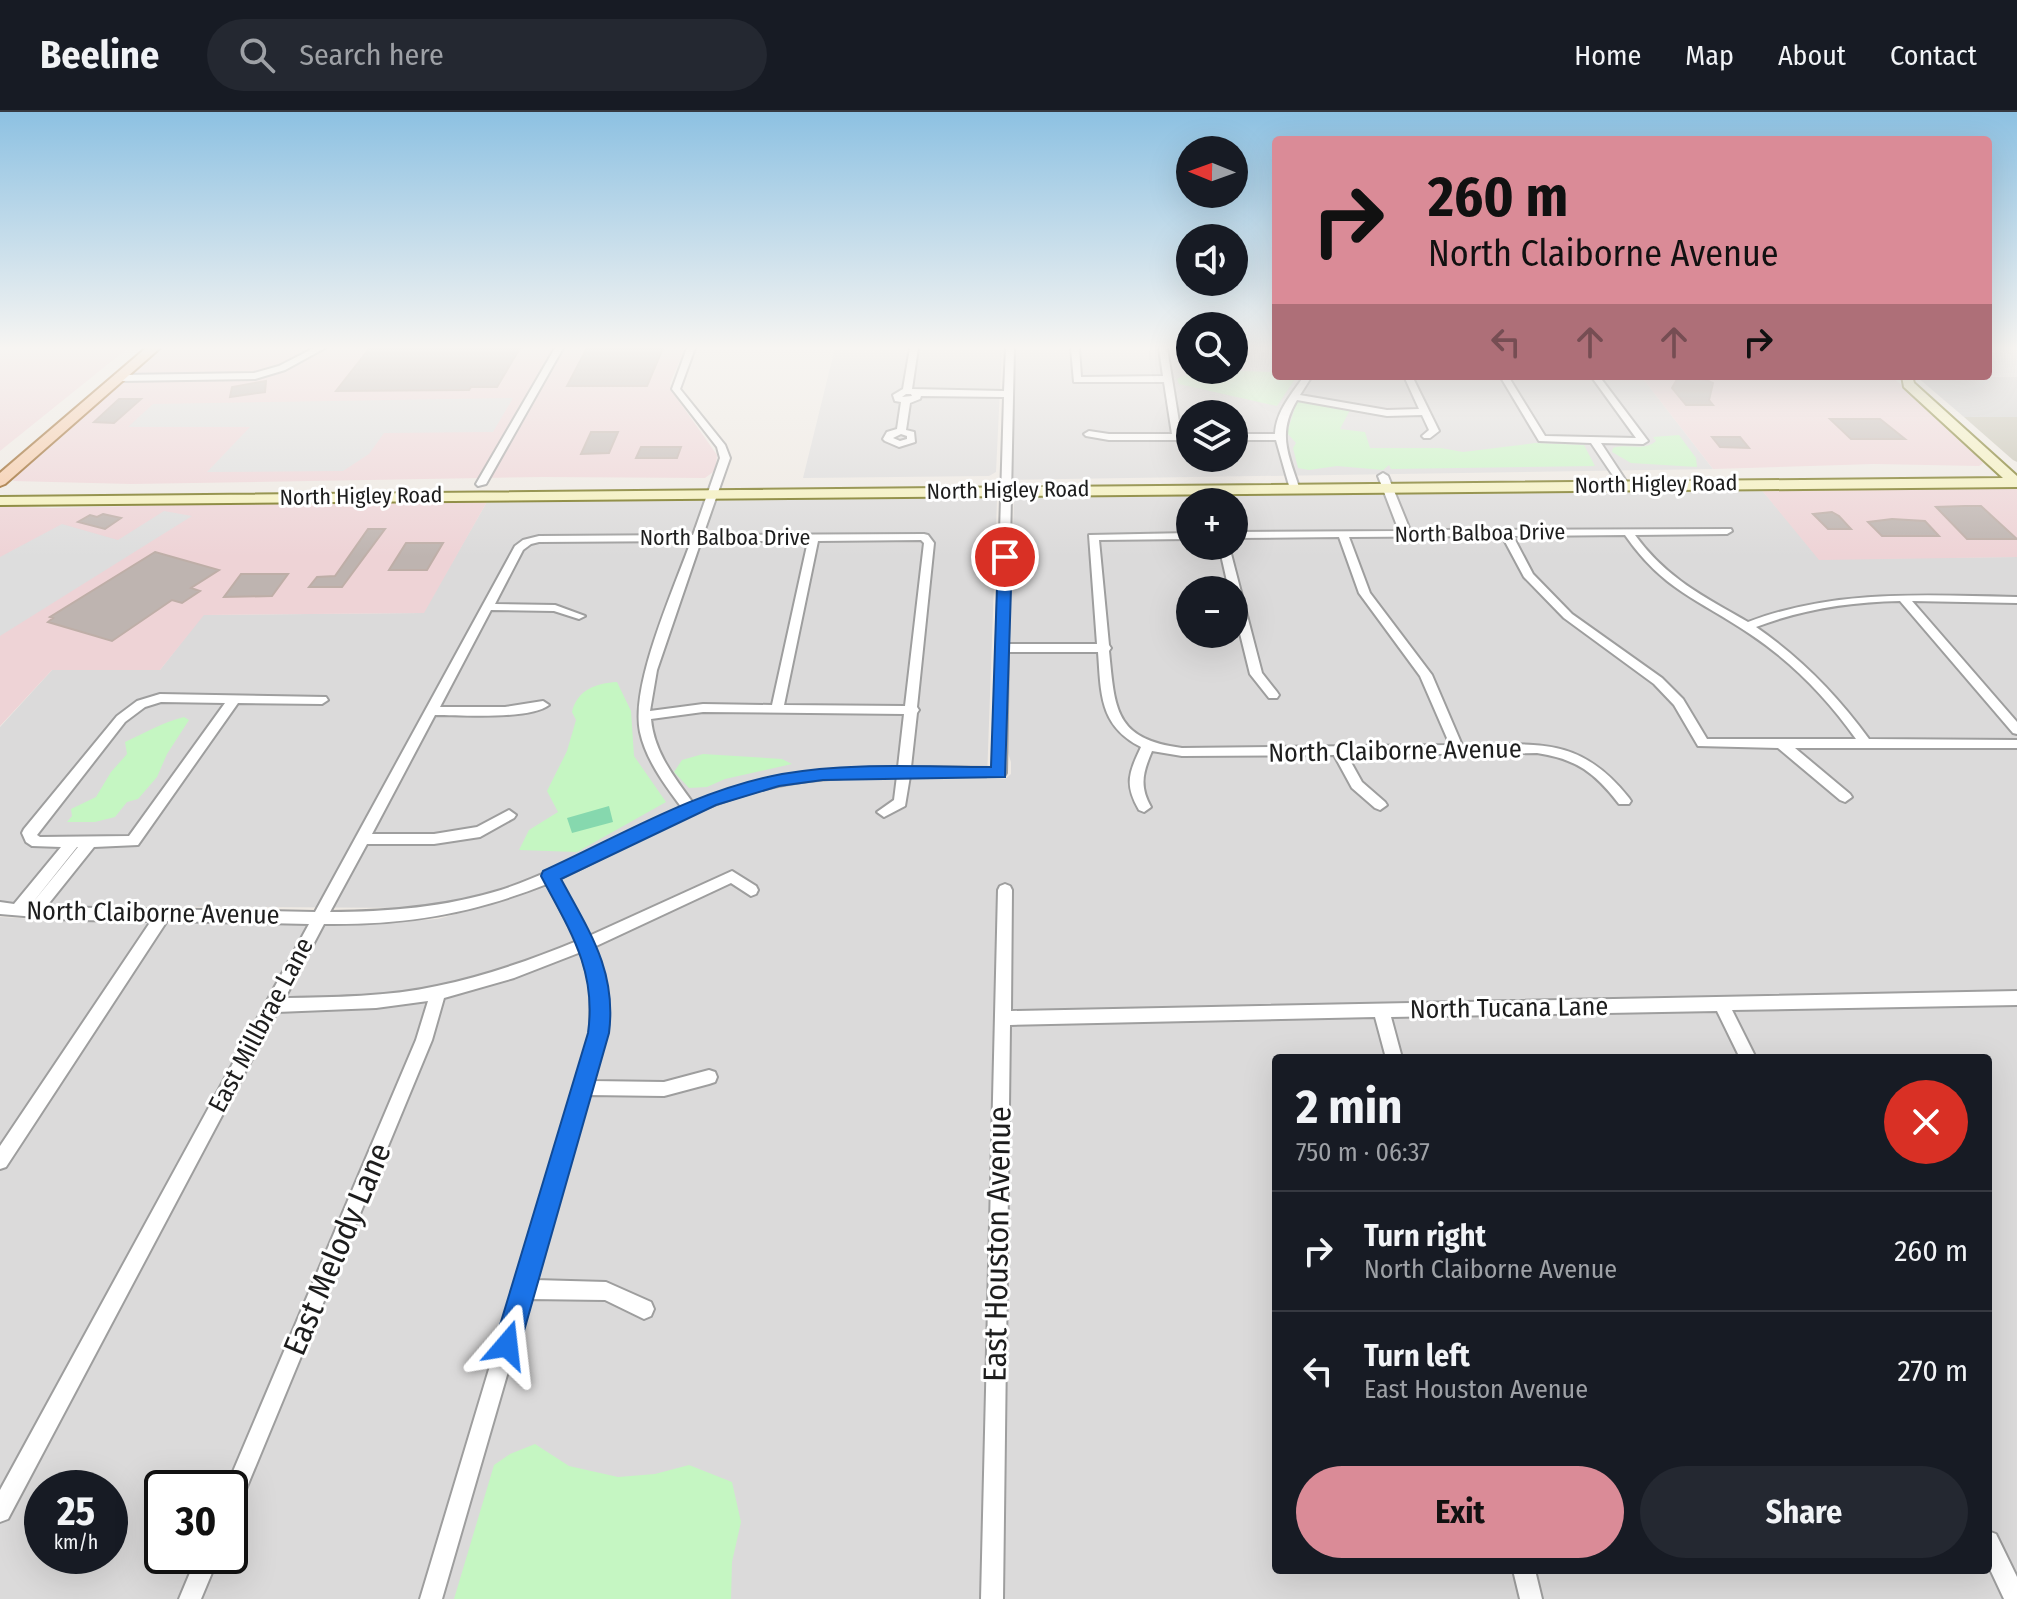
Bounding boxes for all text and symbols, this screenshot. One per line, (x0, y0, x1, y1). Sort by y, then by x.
search box (207, 19, 767, 91)
text: Beeline (40, 32, 159, 78)
icon: search (235, 33, 279, 77)
text: Search here (299, 37, 444, 73)
text: Home (1574, 39, 1641, 72)
text: Map (1685, 39, 1734, 72)
text: About (1778, 39, 1846, 72)
text: Contact (1890, 39, 1977, 72)
north arrow (1176, 136, 1248, 208)
map controls (1176, 136, 1248, 648)
text: 260 m (1428, 164, 1568, 231)
icon: right (1296, 168, 1400, 272)
button: sound (1176, 224, 1248, 296)
text: North Claiborne Avenue (1428, 232, 1779, 276)
button: search (1176, 312, 1248, 384)
icon: left (1484, 320, 1528, 364)
icon: ahead (1568, 320, 1612, 364)
icon: ahead (1652, 320, 1696, 364)
icon: right (1736, 320, 1780, 364)
button: layers (1176, 400, 1248, 472)
street label: North Higley Road (1574, 469, 1738, 499)
street label: North Higley Road (926, 475, 1090, 505)
street label: North Higley Road (279, 481, 443, 511)
button: + (1176, 488, 1248, 560)
street label: North Balboa Drive (1394, 518, 1566, 548)
pin (971, 523, 1039, 591)
street label: North Balboa Drive (640, 524, 810, 551)
icon: arrive (983, 535, 1027, 579)
button: − (1176, 576, 1248, 648)
street label: North Claiborne Avenue (1268, 733, 1522, 769)
street label: North Claiborne Avenue (26, 895, 280, 931)
street label: East Millbrae Lane (202, 932, 320, 1118)
street label: North Tucana Lane (1410, 991, 1608, 1025)
text: 2 min (1296, 1078, 1402, 1136)
button: close (1884, 1080, 1968, 1164)
street label: East Houston Avenue (976, 1106, 1018, 1382)
street label: East Melody Lane (275, 1137, 399, 1361)
text: 750 m · 06:37 (1296, 1137, 1430, 1168)
text: Turn right (1364, 1218, 1486, 1254)
icon: right (1296, 1229, 1340, 1273)
text: 260 m (1894, 1233, 1968, 1269)
text: North Claiborne Avenue (1364, 1254, 1617, 1285)
position arrow (465, 1303, 549, 1387)
text: Turn left (1364, 1338, 1470, 1374)
icon: left (1296, 1349, 1340, 1393)
text: 270 m (1897, 1353, 1968, 1389)
text: East Houston Avenue (1364, 1374, 1588, 1405)
button: Exit (1296, 1466, 1624, 1558)
button: Share (1640, 1466, 1968, 1558)
speed limit sign: 30 (144, 1470, 248, 1574)
text: 25 (57, 1488, 95, 1536)
text: km/h (54, 1530, 98, 1554)

